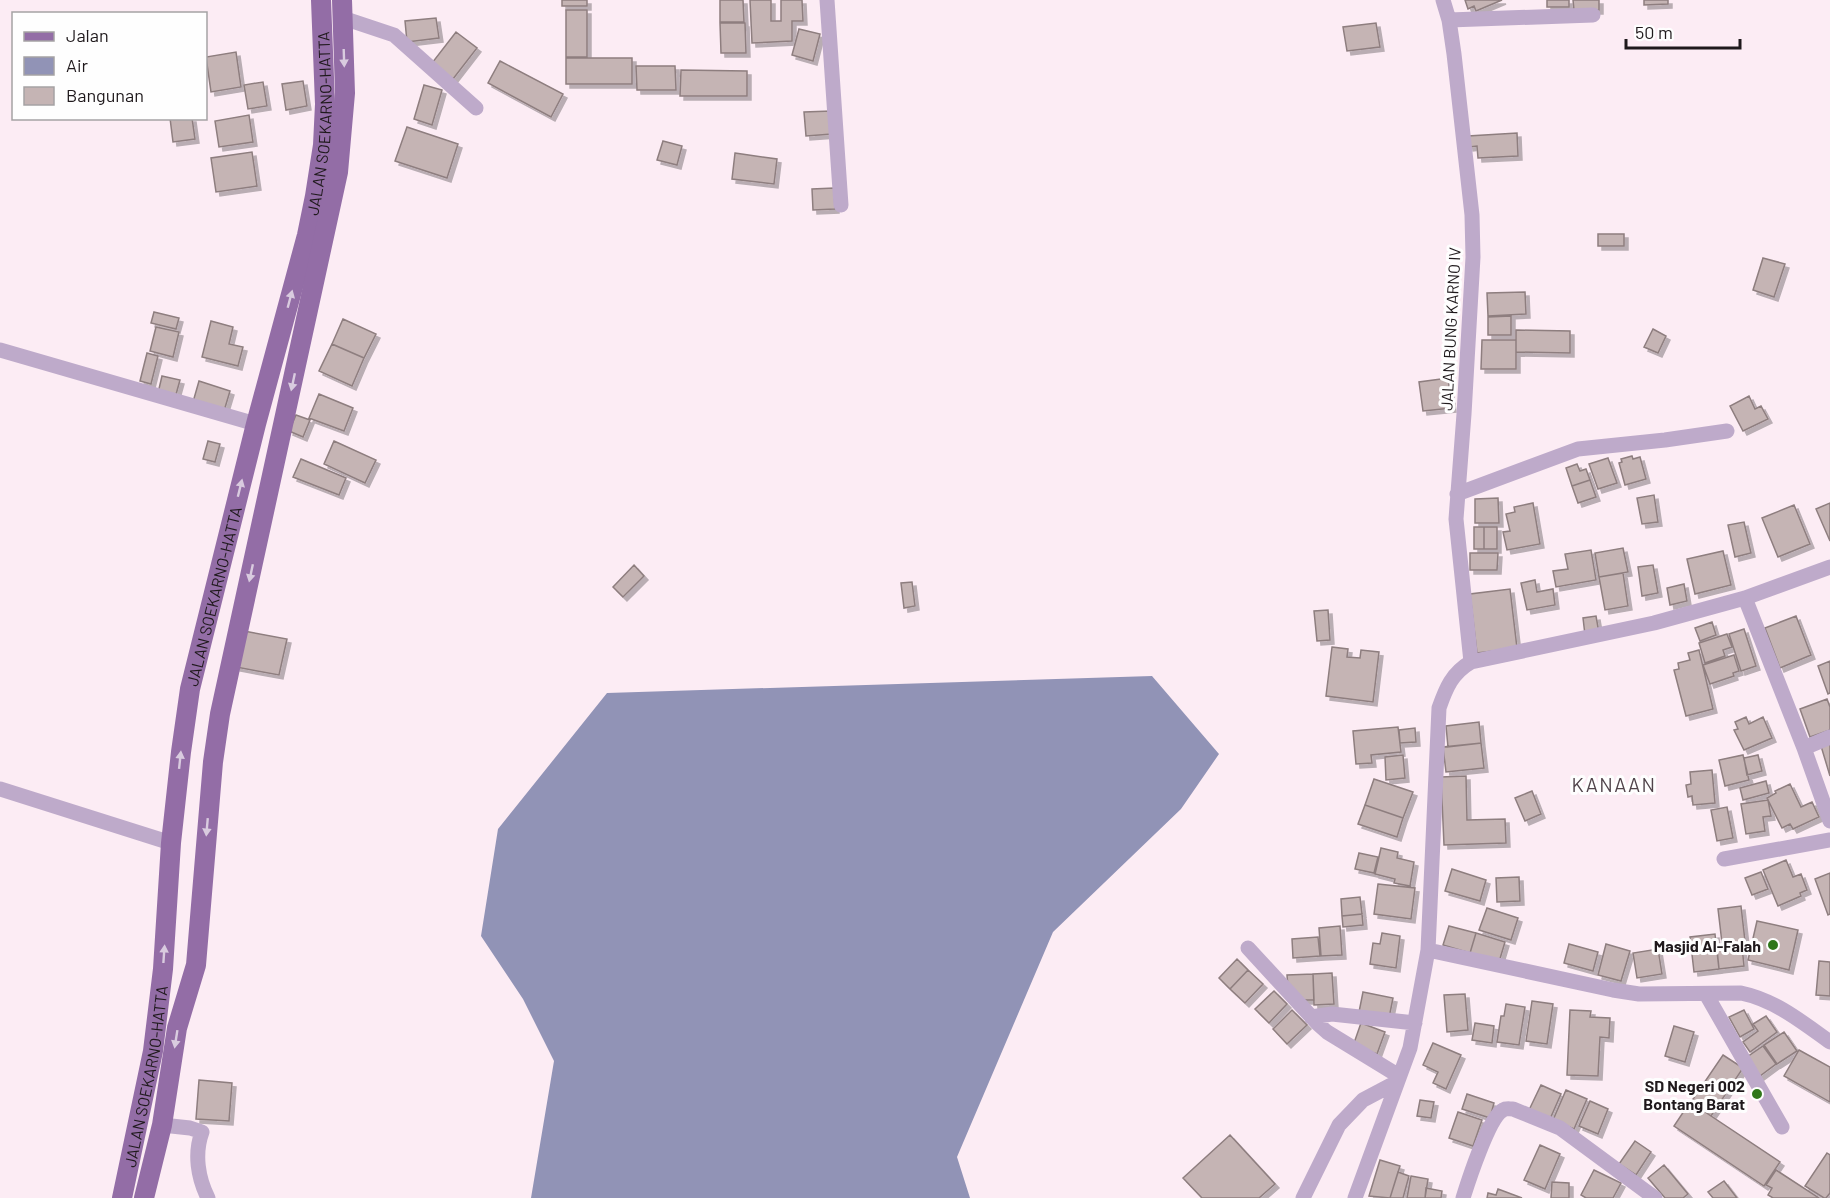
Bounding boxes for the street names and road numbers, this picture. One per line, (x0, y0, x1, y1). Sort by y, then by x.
street label: JALAN SOEKARNO-HATTA (302, 31, 335, 217)
street label: JALAN BUNG KARNO IV (1436, 247, 1464, 411)
street label: JALAN SOEKARNO-HATTA (182, 504, 245, 688)
street label: JALAN SOEKARNO-HATTA (119, 984, 170, 1169)

